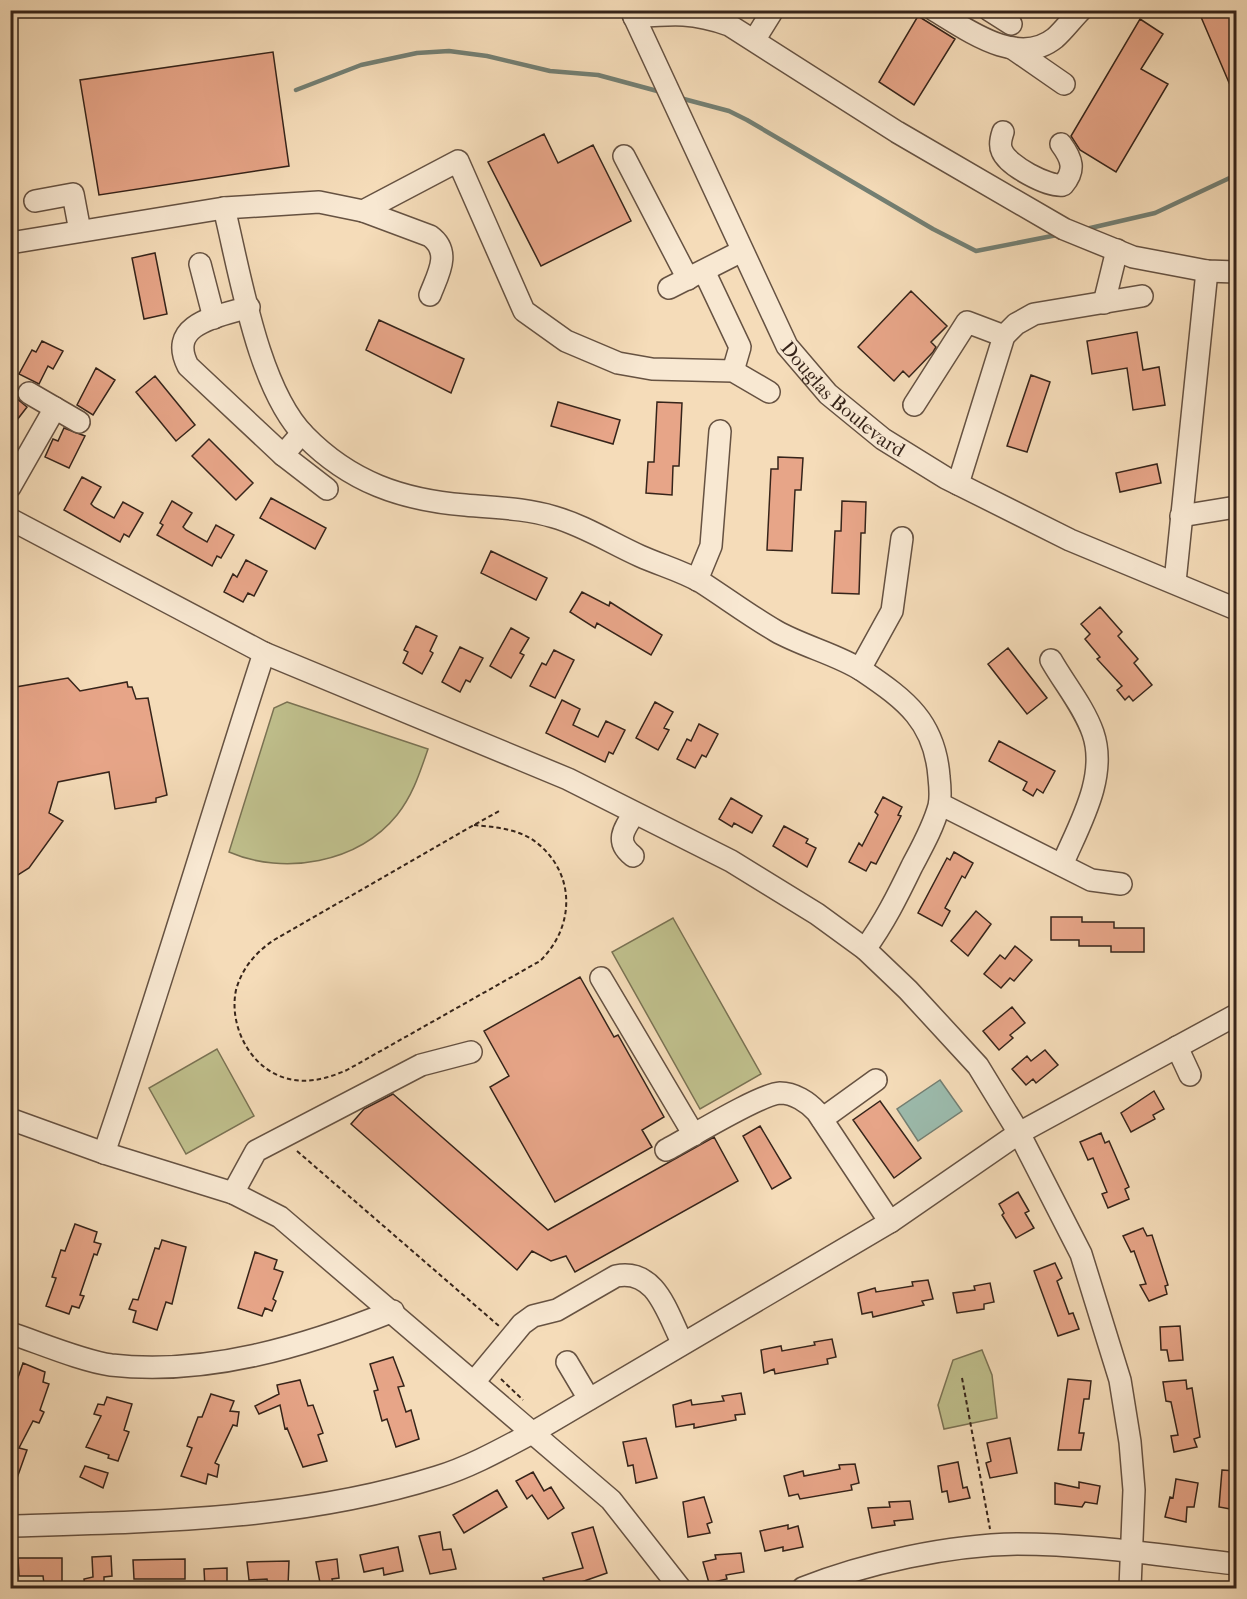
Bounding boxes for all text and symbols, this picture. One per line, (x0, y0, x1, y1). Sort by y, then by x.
street label: Douglas Boulevard (776, 336, 910, 462)

